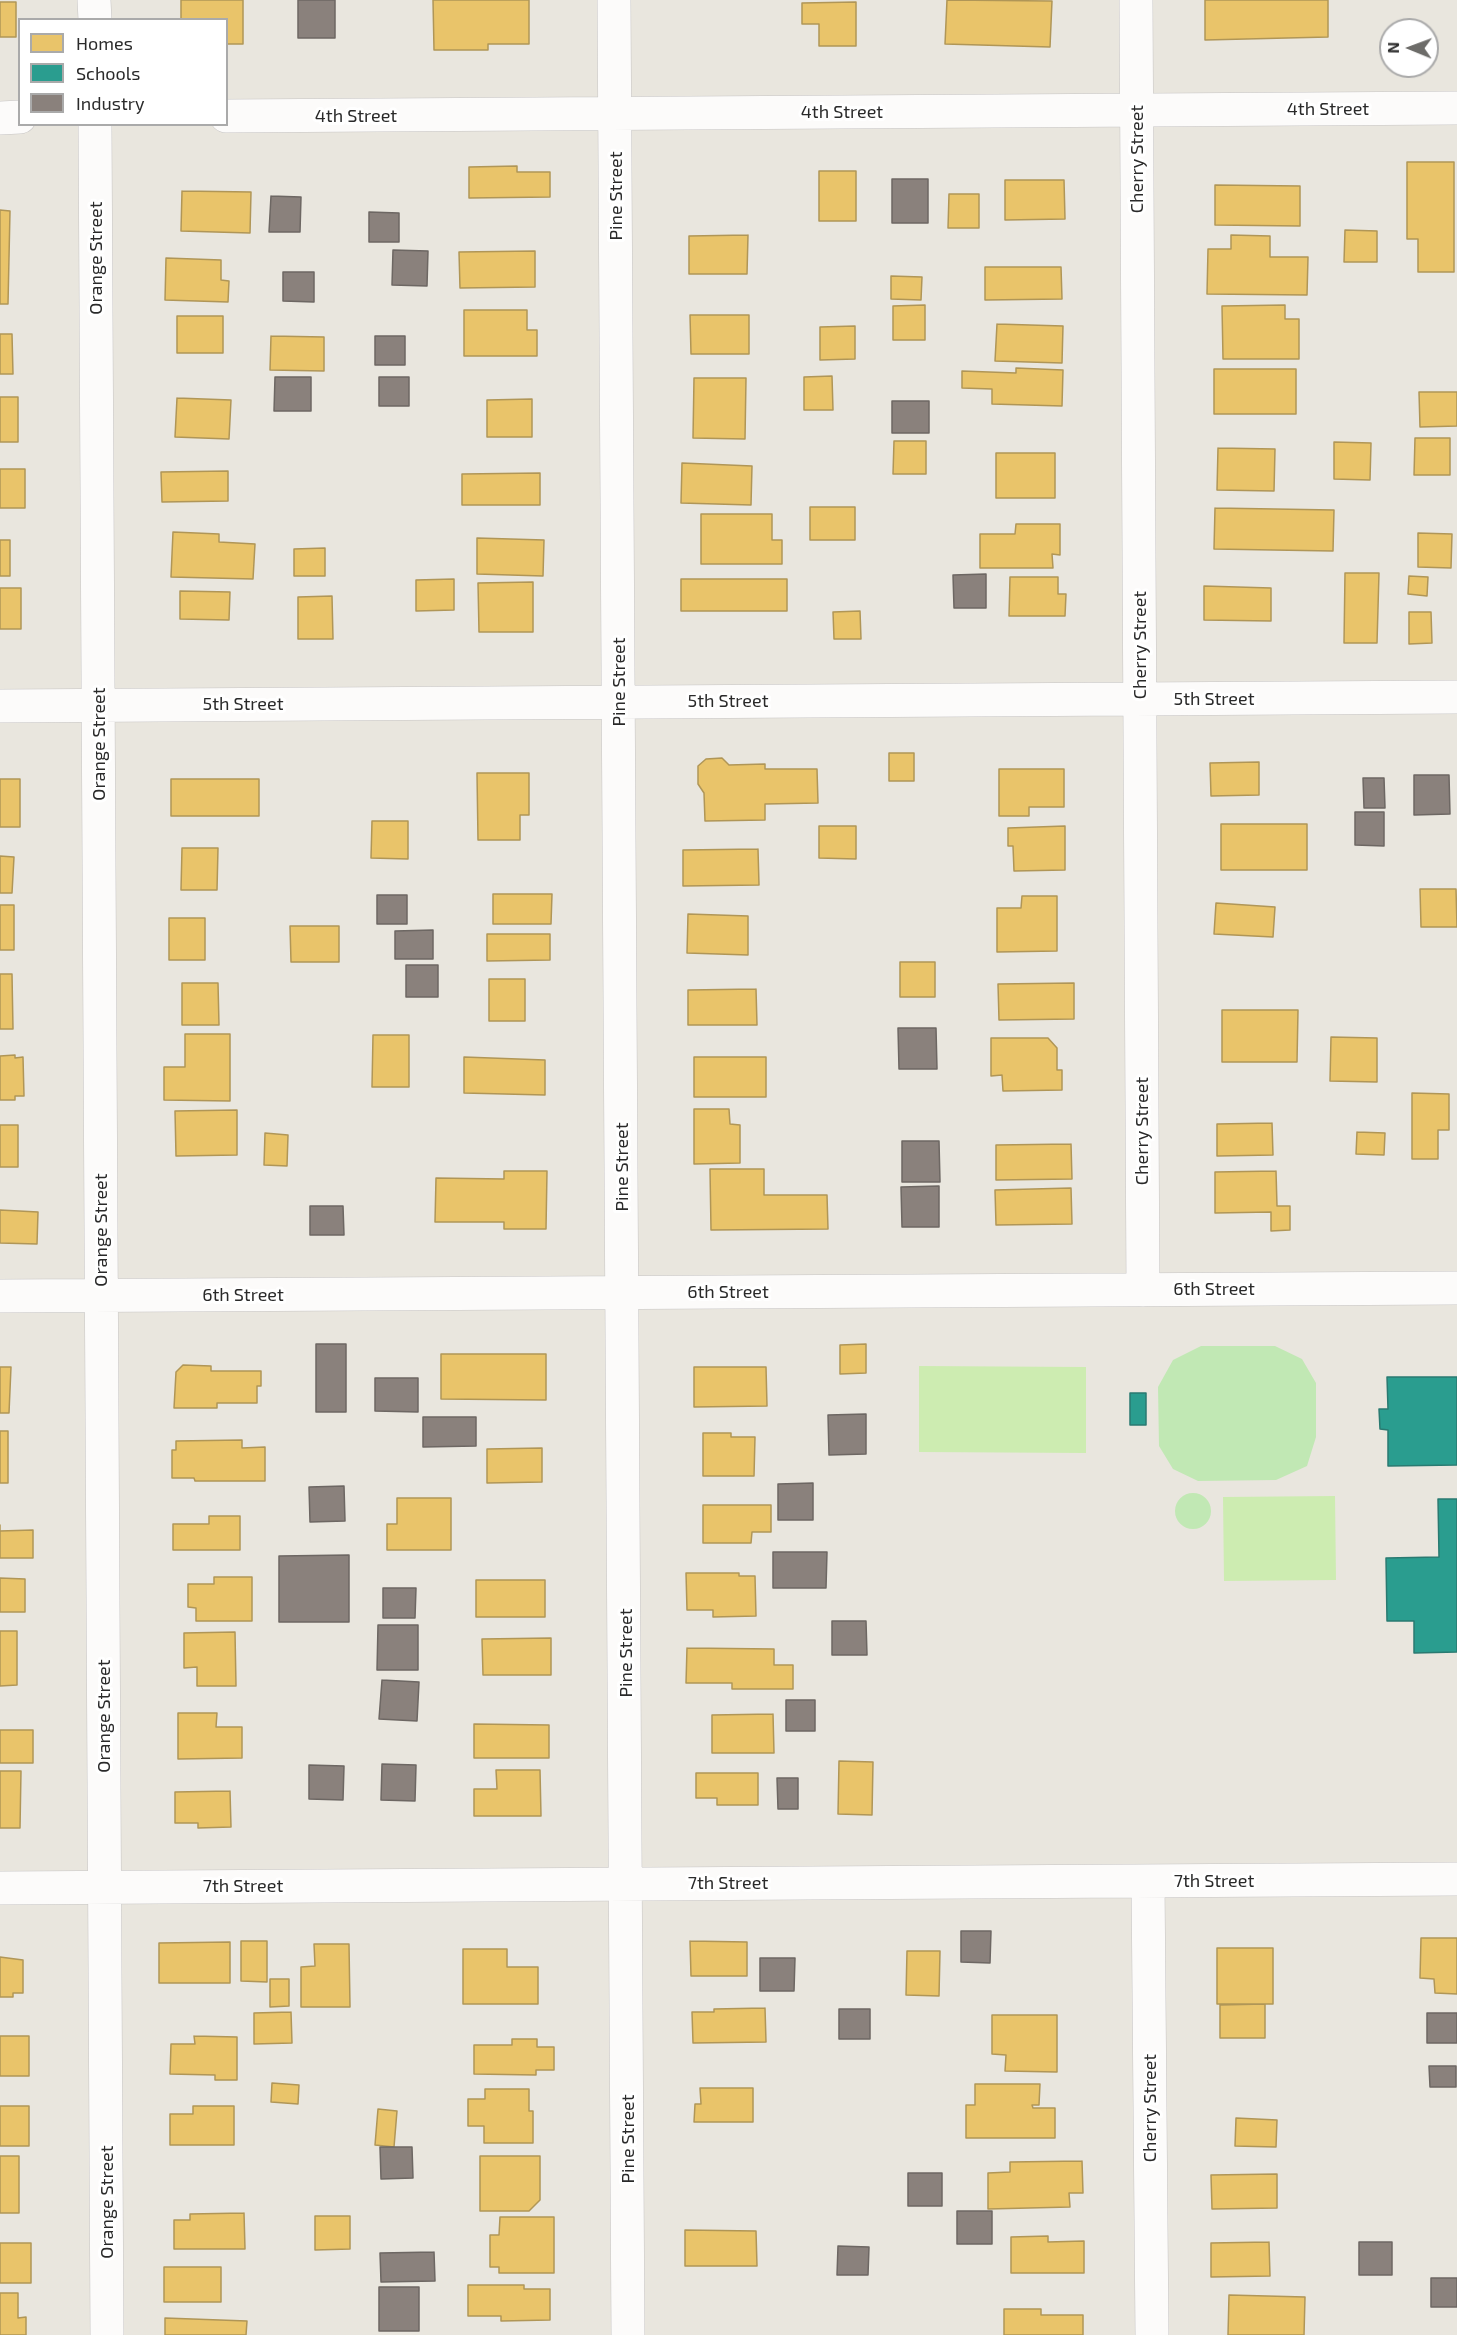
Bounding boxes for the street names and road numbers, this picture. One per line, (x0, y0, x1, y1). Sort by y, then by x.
street label: 4th Street (1287, 98, 1369, 120)
street label: 4th Street (801, 101, 883, 123)
street label: 4th Street (315, 105, 397, 127)
street label: Cherry Street (1126, 105, 1148, 213)
street label: Pine Street (605, 151, 627, 241)
street label: Orange Street (85, 201, 107, 315)
street label: Cherry Street (1129, 591, 1151, 699)
street label: Pine Street (608, 637, 630, 727)
street label: Orange Street (88, 687, 110, 801)
street label: 5th Street (1174, 688, 1254, 710)
street label: 5th Street (688, 690, 768, 712)
street label: 5th Street (203, 693, 283, 715)
street label: Cherry Street (1131, 1077, 1153, 1185)
street label: Pine Street (611, 1122, 633, 1212)
street label: Orange Street (90, 1173, 112, 1287)
street label: 6th Street (1173, 1278, 1255, 1300)
street label: 6th Street (687, 1281, 769, 1303)
street label: 6th Street (202, 1284, 284, 1306)
street label: Pine Street (615, 1608, 637, 1698)
street label: Orange Street (93, 1659, 115, 1773)
street label: 7th Street (1174, 1870, 1254, 1892)
street label: 7th Street (688, 1872, 768, 1894)
street label: 7th Street (203, 1875, 283, 1897)
street label: Cherry Street (1139, 2054, 1161, 2162)
street label: Pine Street (617, 2094, 639, 2184)
street label: Orange Street (96, 2145, 118, 2259)

